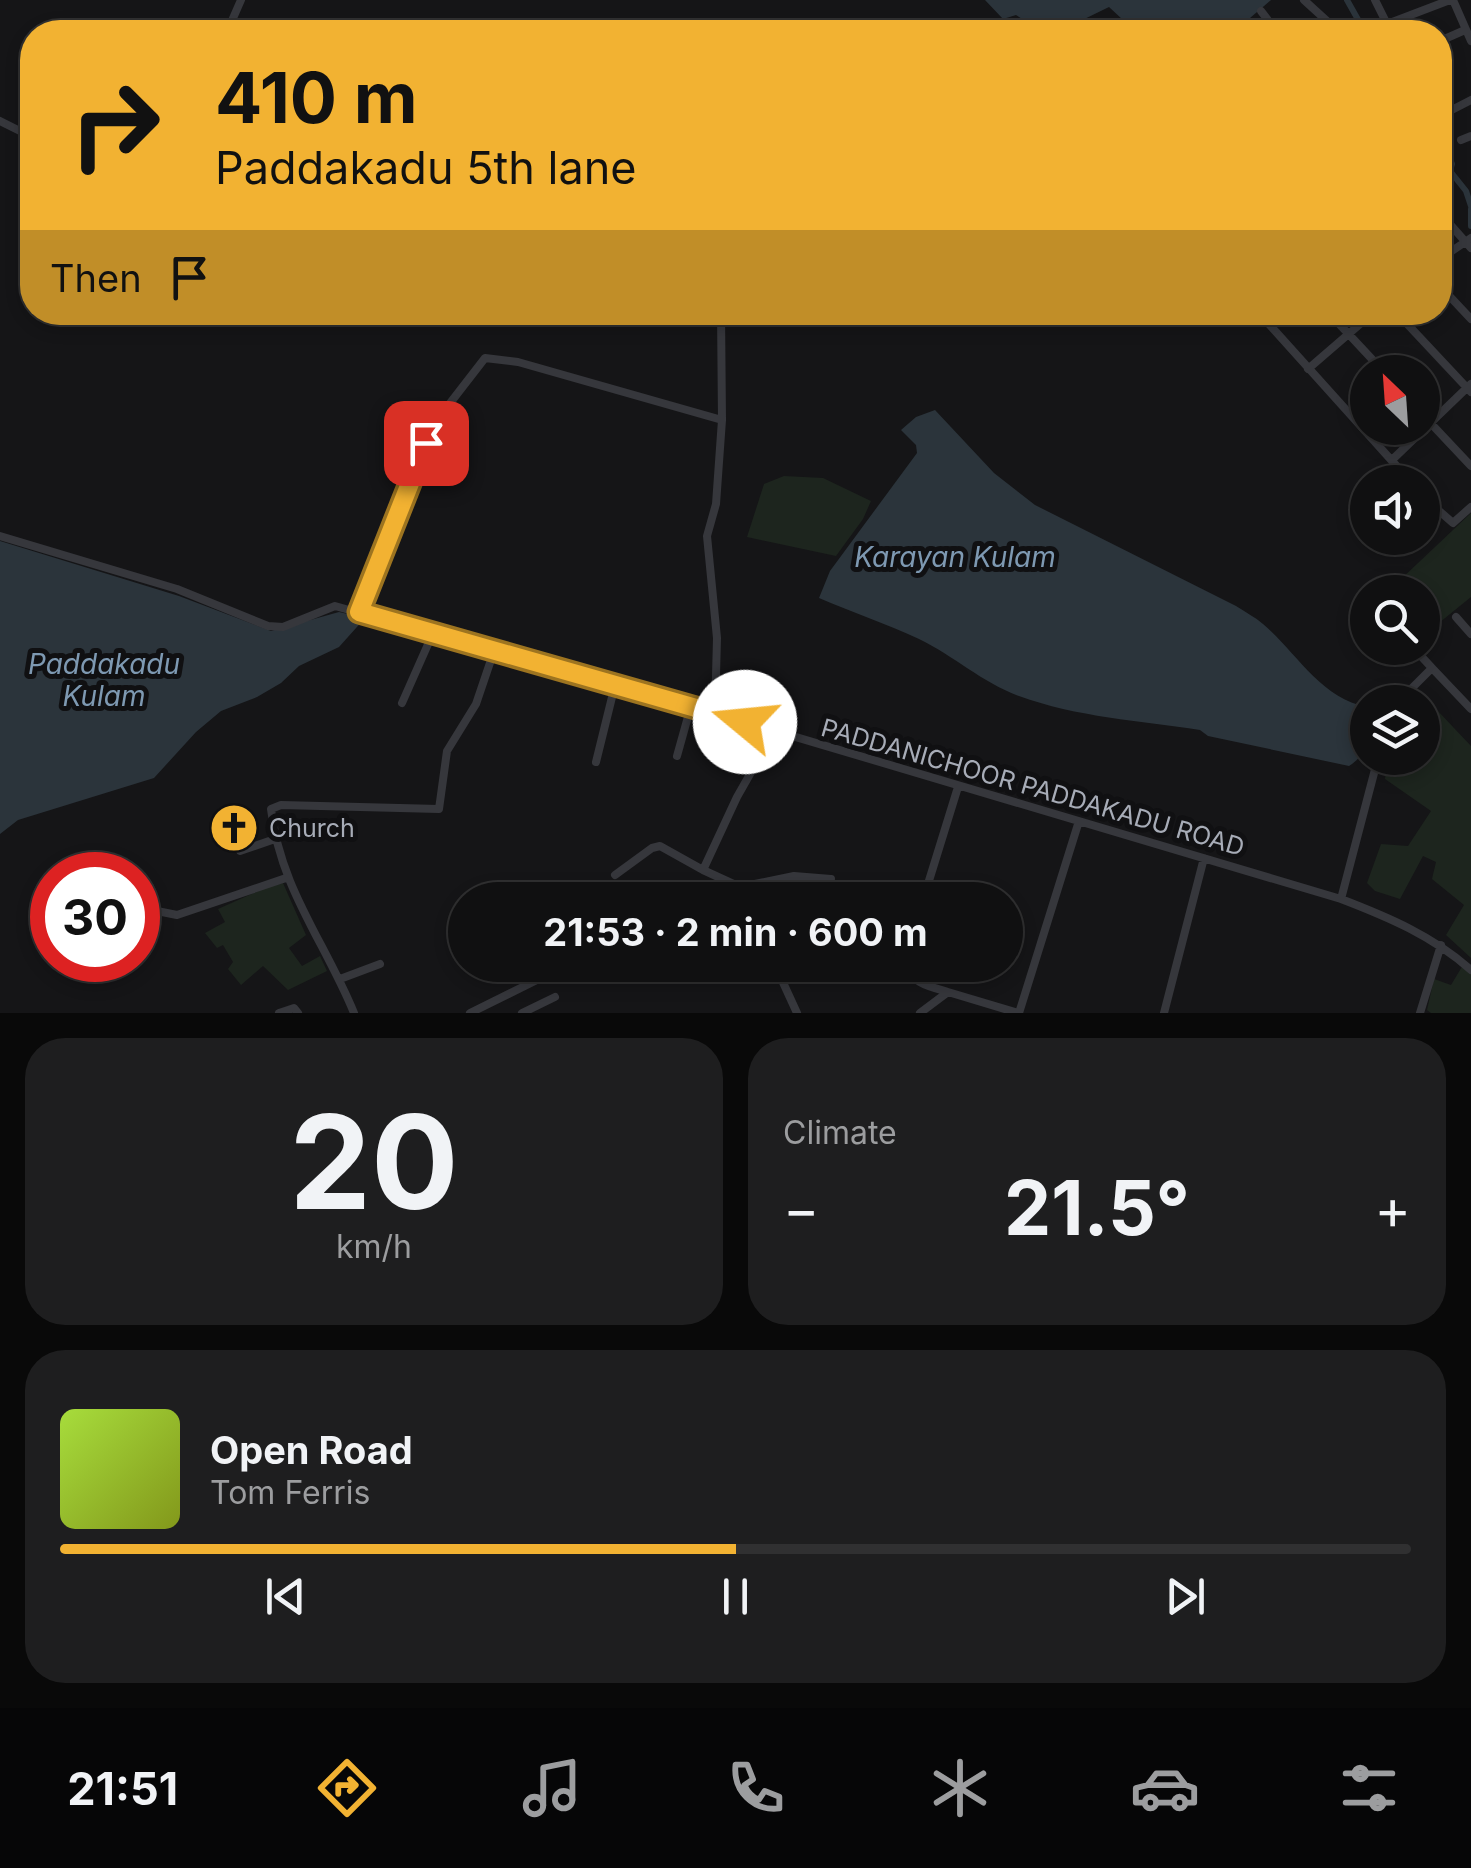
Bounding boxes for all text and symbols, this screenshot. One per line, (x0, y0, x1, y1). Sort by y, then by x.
text: 410 m (215, 55, 418, 140)
icon: right (50, 60, 180, 190)
text: Paddakadu 5th lane (215, 140, 637, 195)
icon: arrive (162, 250, 217, 305)
text: Then (50, 255, 142, 301)
north arrow (1350, 355, 1440, 445)
map controls (1350, 355, 1440, 775)
pin (384, 401, 469, 486)
icon: arrive (399, 416, 454, 471)
button: sound (1350, 465, 1440, 555)
water label: Karayan Kulam (854, 540, 1056, 574)
button: search (1350, 575, 1440, 665)
water label: Paddakadu Kulam (28, 647, 180, 713)
position arrow (693, 670, 797, 774)
button: layers (1350, 685, 1440, 775)
street label: PADDANICHOOR PADDAKADU ROAD (818, 712, 1248, 862)
church icon: Church (208, 802, 260, 854)
place label: Church (269, 813, 355, 843)
speed limit sign: 30 (30, 852, 160, 982)
text: 21:53 · 2 min · 600 m (543, 909, 928, 955)
text: 20 (289, 1083, 459, 1240)
text: Climate (783, 1113, 897, 1152)
text: 21.5° (1004, 1162, 1190, 1253)
text: − (783, 1176, 819, 1242)
text: + (1375, 1176, 1411, 1242)
text: km/h (336, 1227, 412, 1266)
text: Open Road (210, 1427, 413, 1473)
text: Tom Ferris (210, 1473, 370, 1512)
icon: previous (258, 1569, 313, 1624)
icon: pause (708, 1569, 763, 1624)
icon: next (1158, 1569, 1213, 1624)
icon: directions (312, 1753, 382, 1823)
icon: music (517, 1753, 587, 1823)
icon: phone (721, 1753, 791, 1823)
icon: climate (925, 1753, 995, 1823)
icon: car (1130, 1753, 1200, 1823)
icon: filters (1334, 1753, 1404, 1823)
text: 21:51 (67, 1761, 178, 1816)

